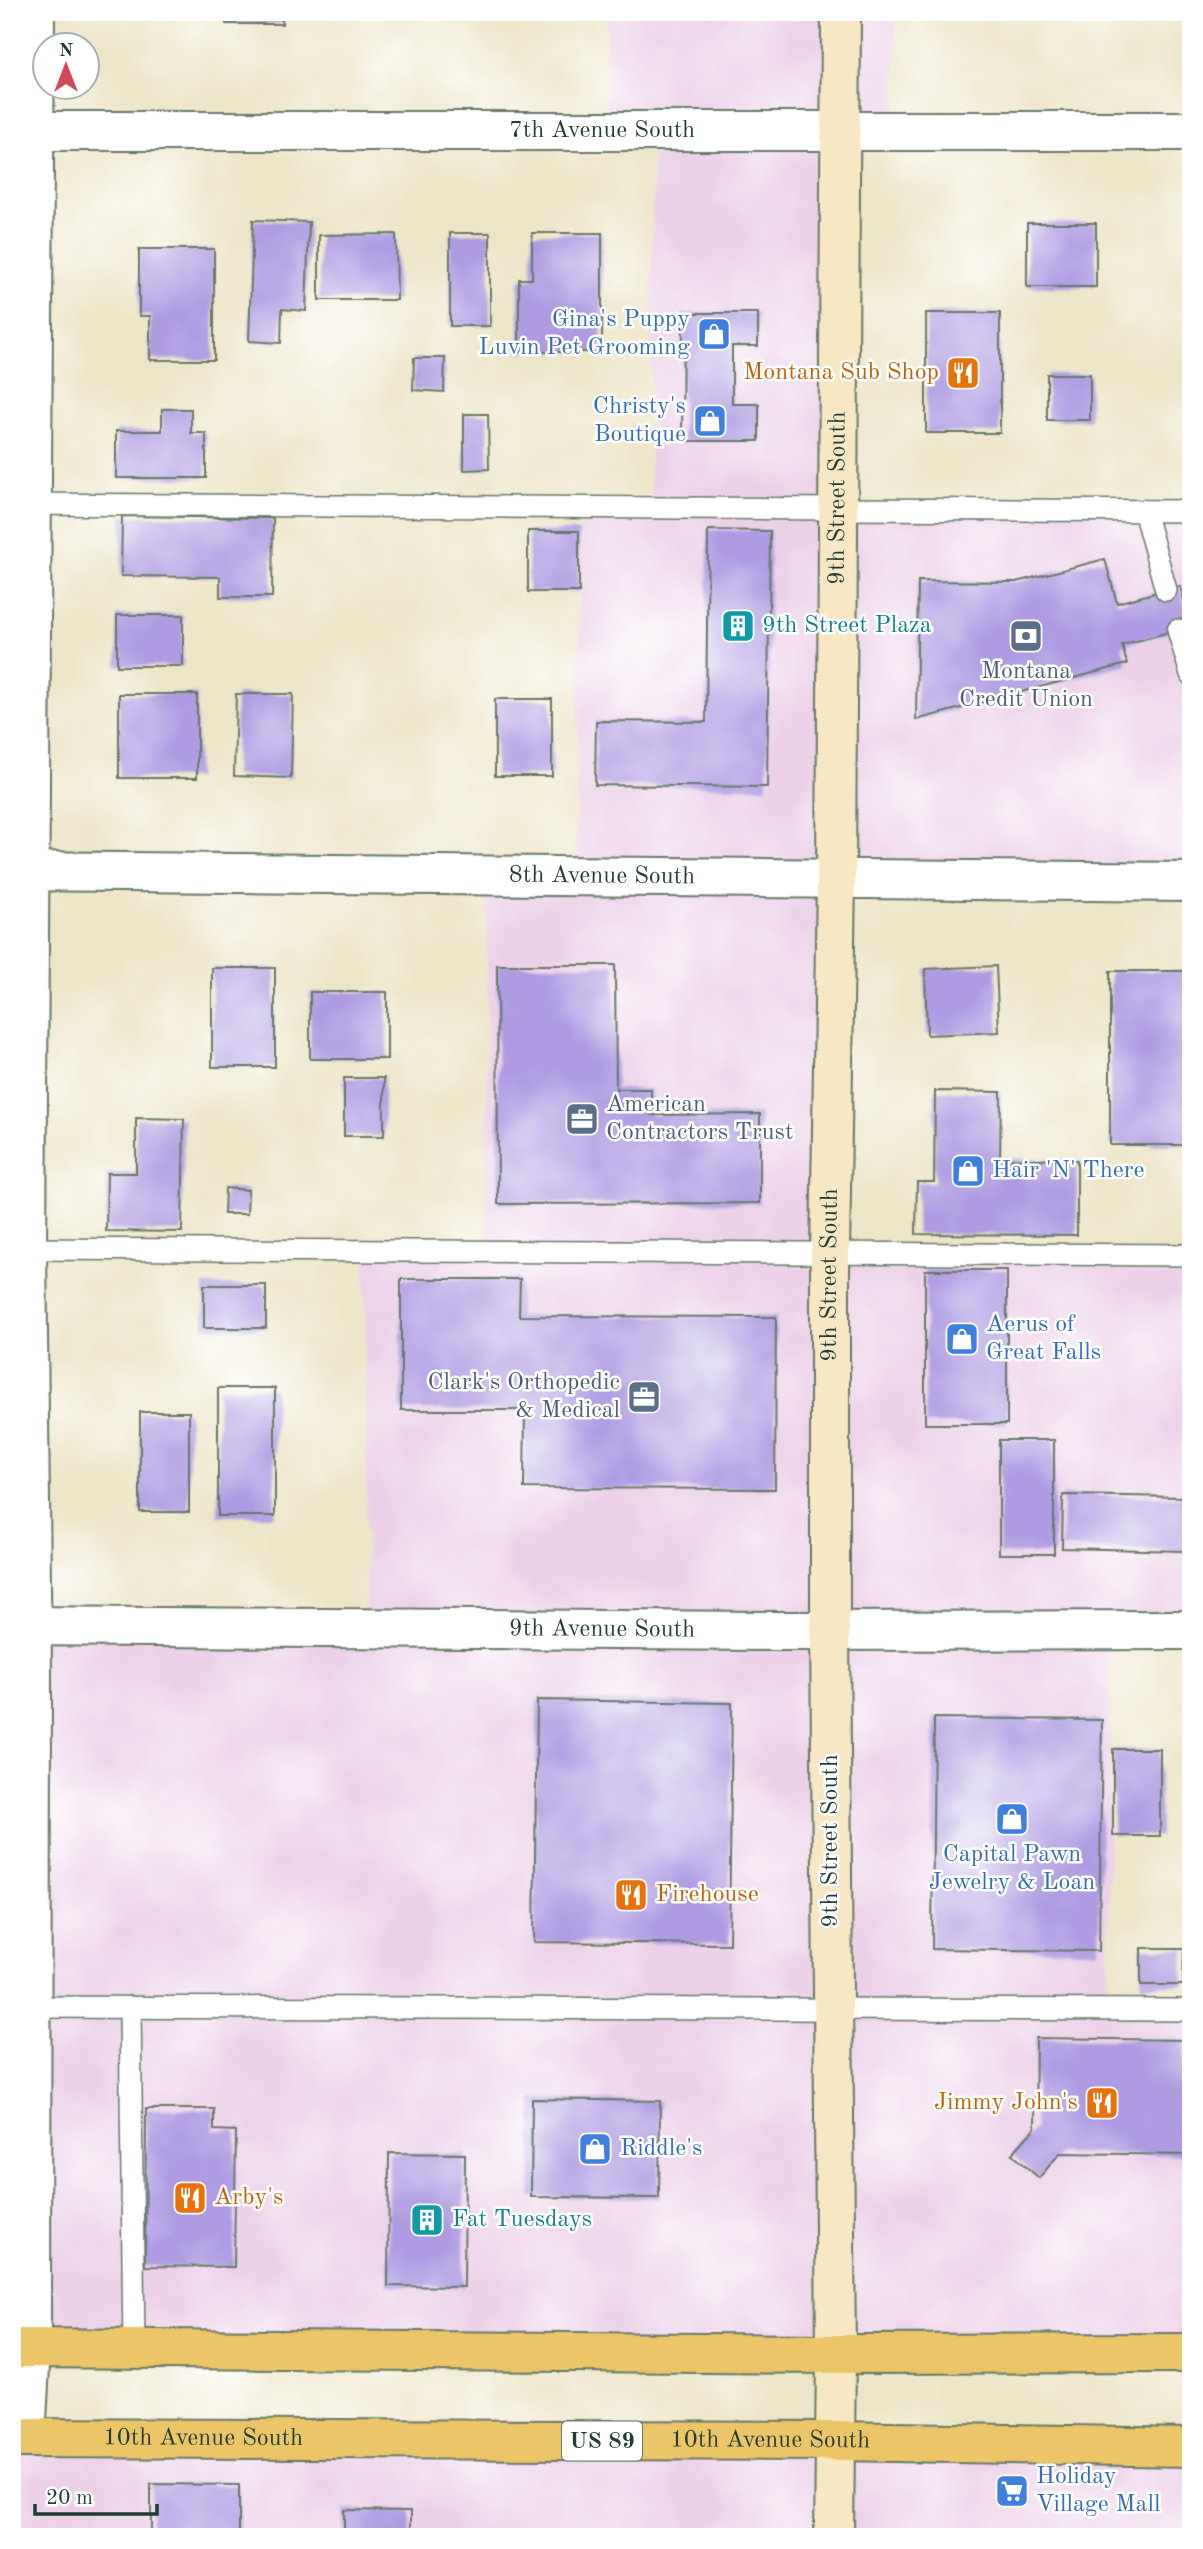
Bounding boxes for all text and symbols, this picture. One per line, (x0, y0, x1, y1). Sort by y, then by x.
north arrow (32, 32, 102, 102)
text: N (59, 42, 74, 61)
street label: 7th Avenue South (509, 119, 695, 143)
place label: Gina's Puppy Luvin Pet Grooming (479, 308, 690, 360)
shop icon: Gina's Puppy Luvin Pet Grooming (695, 315, 733, 353)
restaurant icon: Montana Sub Shop (944, 354, 982, 392)
place label: Montana Sub Shop (743, 361, 939, 385)
place label: Christy's Boutique (593, 395, 686, 447)
shop icon: Christy's Boutique (691, 402, 729, 440)
street label: 9th Street South (826, 411, 851, 585)
building icon: 9th Street Plaza (719, 607, 757, 645)
place label: 9th Street Plaza (762, 614, 932, 638)
bank icon: Montana Credit Union (1007, 617, 1045, 655)
place label: Montana Credit Union (959, 660, 1093, 712)
street label: 8th Avenue South (509, 864, 695, 889)
place label: American Contractors Trust (606, 1093, 793, 1145)
office icon: American Contractors Trust (563, 1100, 601, 1138)
shop icon: Hair 'N' There (949, 1152, 987, 1190)
place label: Hair 'N' There (992, 1159, 1145, 1183)
street label: 9th Street South (818, 1188, 843, 1362)
place label: Aerus of Great Falls (986, 1313, 1101, 1365)
shop icon: Aerus of Great Falls (943, 1320, 981, 1358)
place label: Clark's Orthopedic & Medical (427, 1371, 620, 1423)
office icon: Clark's Orthopedic & Medical (625, 1378, 663, 1416)
street label: 9th Avenue South (509, 1617, 695, 1642)
street label: 9th Street South (819, 1754, 843, 1928)
shop icon: Capital Pawn Jewelry & Loan (993, 1800, 1031, 1838)
place label: Capital Pawn Jewelry & Loan (929, 1843, 1095, 1895)
restaurant icon: Firehouse (612, 1876, 650, 1914)
place label: Firehouse (656, 1883, 759, 1907)
restaurant icon: Jimmy John's (1083, 2084, 1121, 2122)
place label: Jimmy John's (934, 2091, 1078, 2115)
shop icon: Riddle's (576, 2130, 614, 2168)
place label: Riddle's (620, 2137, 702, 2161)
restaurant icon: Arby's (171, 2179, 209, 2217)
place label: Arby's (214, 2186, 283, 2210)
building icon: Fat Tuesdays (408, 2201, 446, 2239)
place label: Fat Tuesdays (452, 2208, 592, 2232)
road number: US 89 (562, 2422, 642, 2460)
street label: 10th Avenue South (103, 2426, 303, 2451)
street label: 10th Avenue South (670, 2428, 870, 2454)
place label: Holiday Village Mall (1036, 2465, 1160, 2517)
scale bar (35, 2472, 158, 2516)
supermarket icon: Holiday Village Mall (993, 2472, 1031, 2510)
text: 20 m (46, 2488, 93, 2509)

